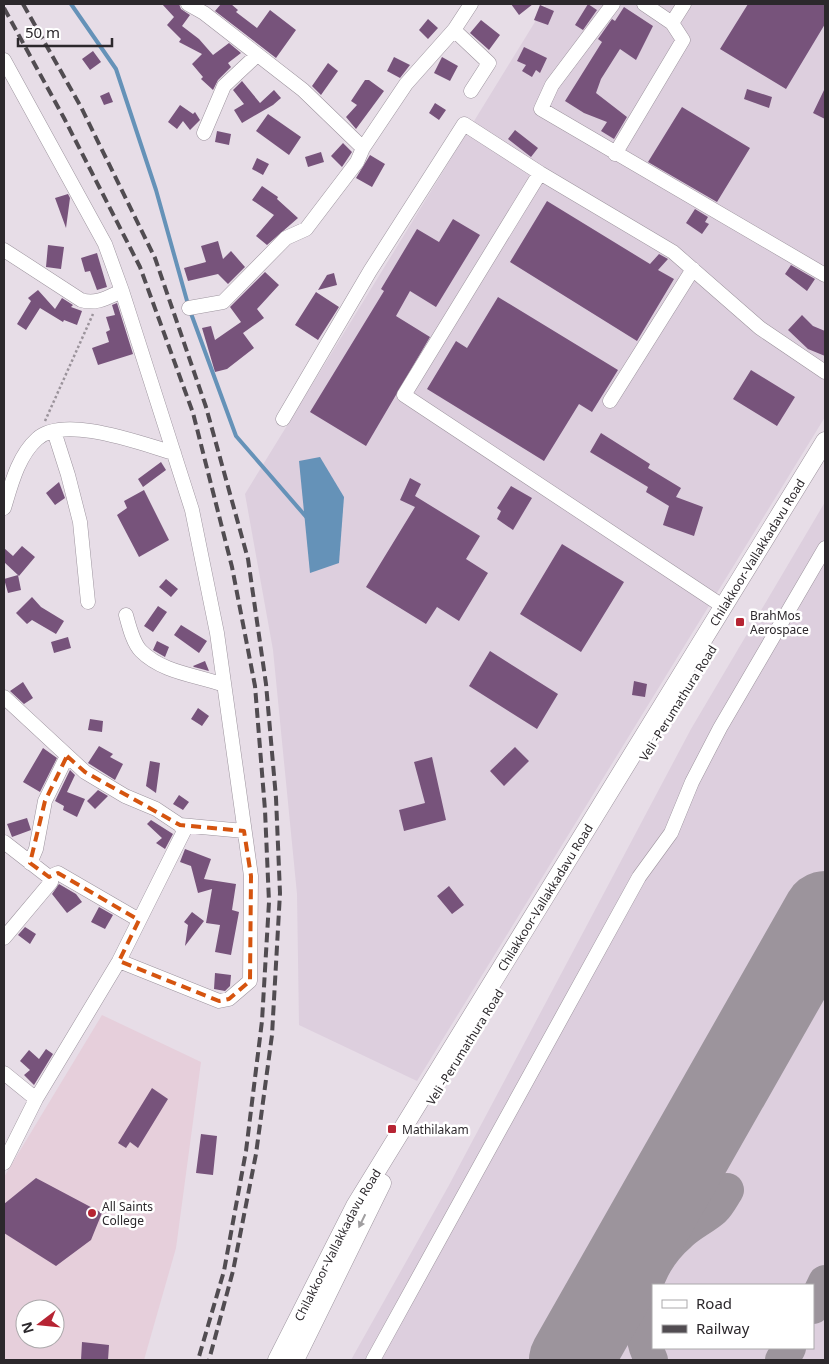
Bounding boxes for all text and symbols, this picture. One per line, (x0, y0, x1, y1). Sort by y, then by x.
scale bar (18, 15, 111, 47)
text: 50 m (25, 22, 60, 42)
street label: Chilakkoor-Vallakkadavu Road (705, 475, 808, 629)
place label: BrahMos Aerospace (750, 607, 809, 638)
marker: BrahMos Aerospace (734, 616, 746, 628)
street label: Veli -Perumathura Road (635, 642, 721, 764)
street label: Chilakkoor-Vallakkadavu Road (493, 820, 596, 974)
street label: Veli -Perumathura Road (422, 986, 508, 1108)
place label: Mathilakam (402, 1121, 469, 1138)
marker: Mathilakam (386, 1123, 398, 1135)
street label: Chilakkoor-Vallakkadavu Road (290, 1165, 384, 1324)
place label: All Saints College (102, 1198, 153, 1229)
marker: All Saints College (86, 1207, 98, 1219)
one-way arrow (358, 1214, 366, 1228)
legend (652, 1284, 814, 1349)
text: Road (696, 1293, 732, 1313)
north arrow (15, 1299, 65, 1349)
text: Railway (696, 1318, 750, 1338)
text: N (16, 1320, 38, 1336)

